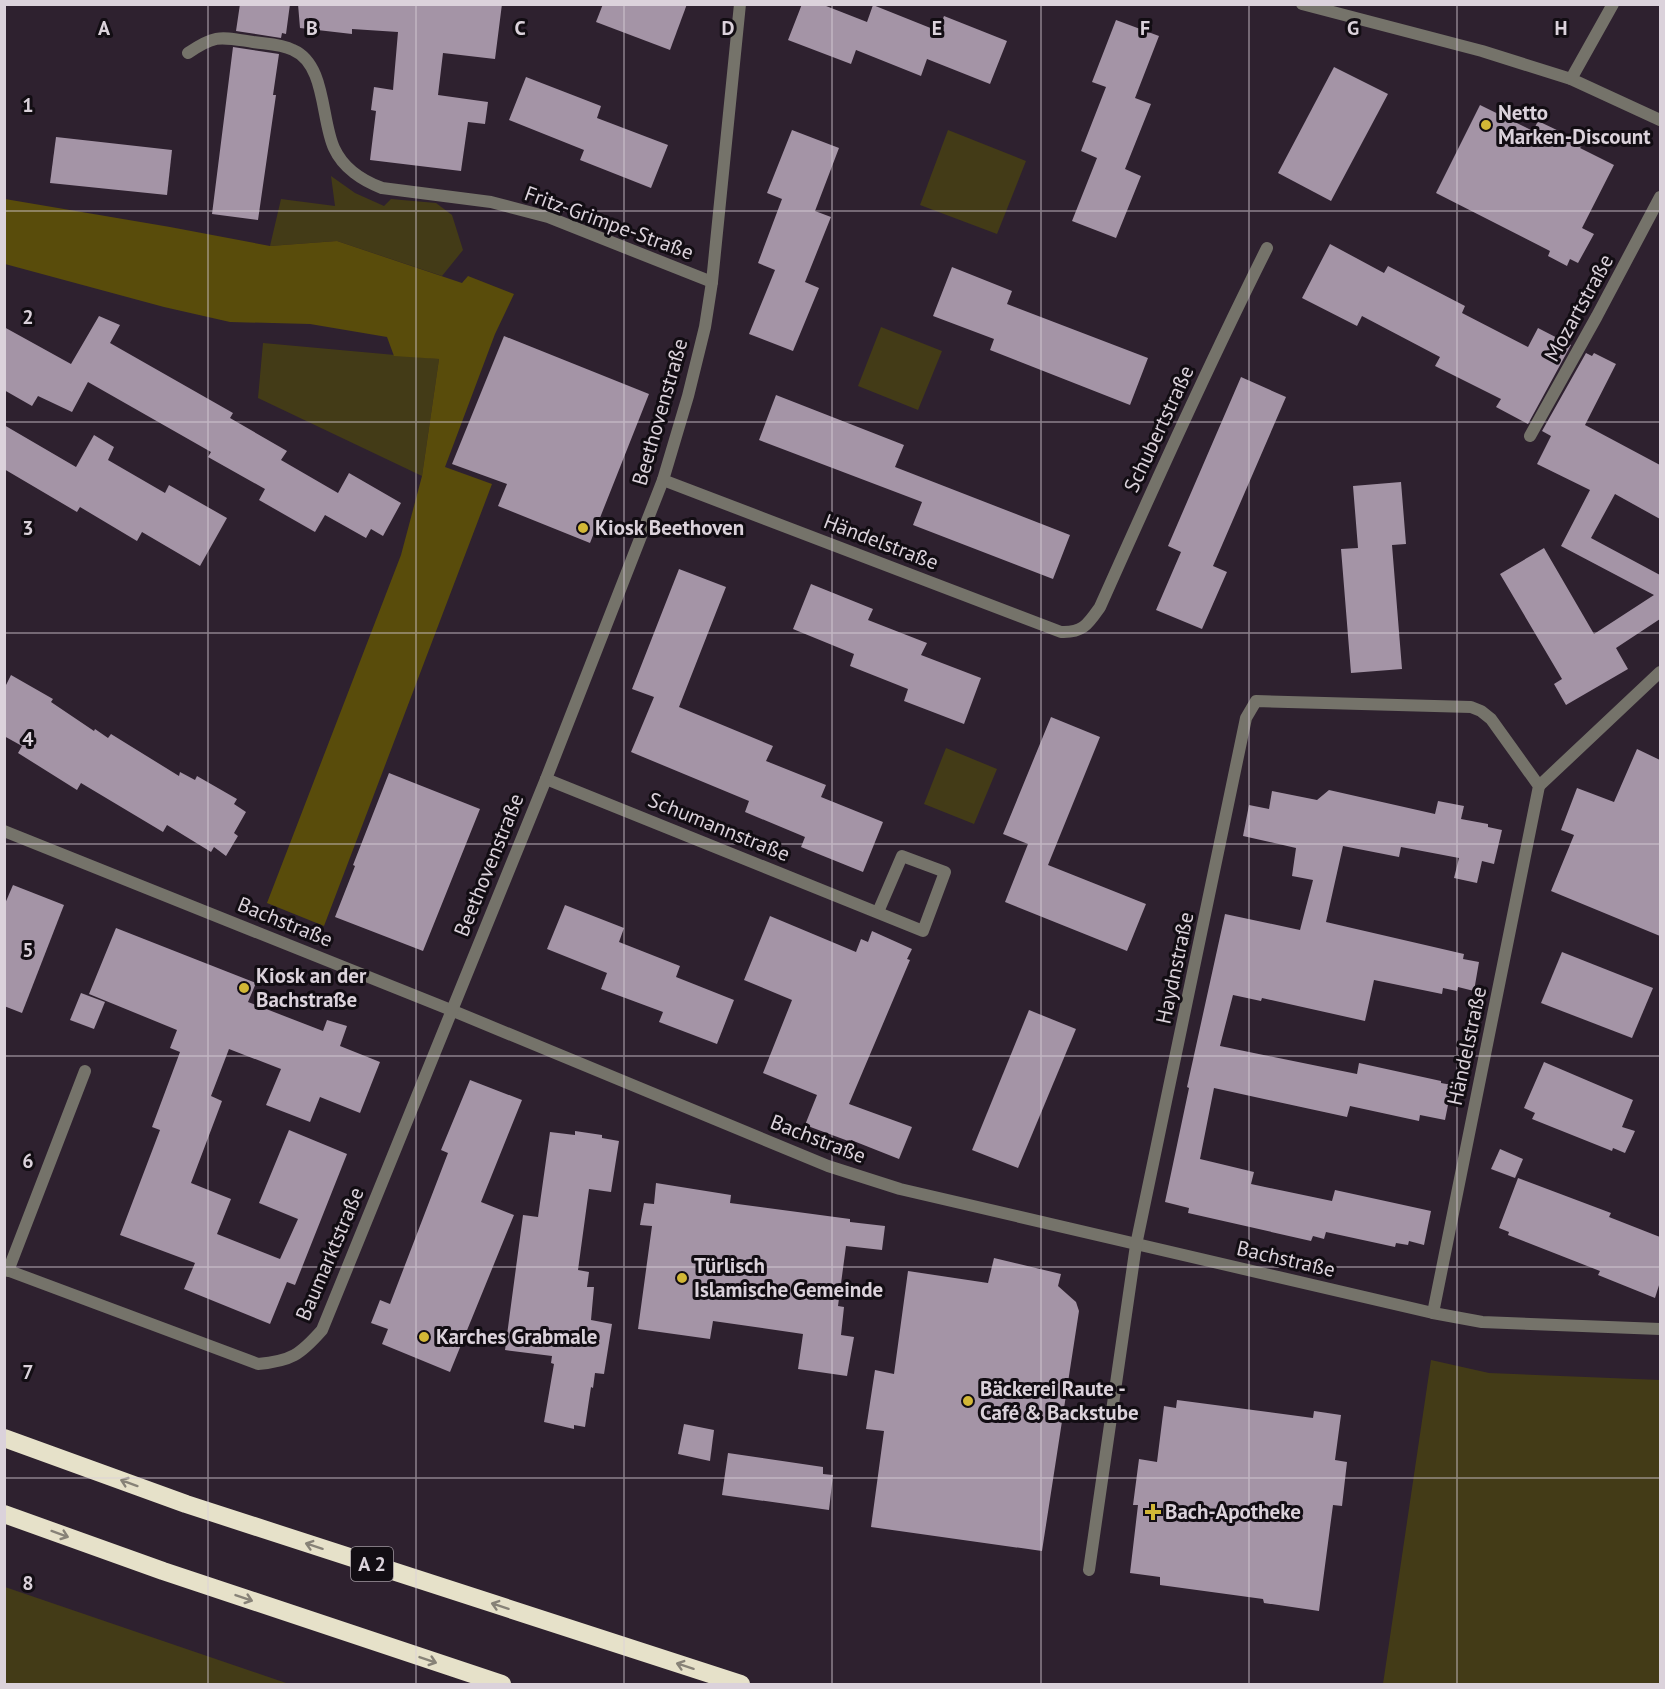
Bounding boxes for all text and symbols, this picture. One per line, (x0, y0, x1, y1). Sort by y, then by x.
text: A (98, 15, 111, 41)
text: B (306, 15, 318, 41)
text: C (514, 15, 526, 41)
text: D (722, 15, 735, 41)
text: E (932, 15, 942, 41)
text: F (1140, 15, 1150, 41)
text: G (1347, 15, 1359, 41)
text: H (1554, 15, 1568, 41)
text: 1 (22, 92, 34, 118)
place label: Netto Marken-Discount (1498, 99, 1651, 150)
marker: Netto Marken-Discount (1479, 118, 1493, 132)
street label: Fritz-Grimpe-Straße (521, 179, 697, 266)
street label: Mozartstraße (1538, 249, 1619, 366)
text: 2 (22, 304, 34, 330)
street label: Beethovenstraße (626, 335, 693, 488)
street label: Schubertstraße (1117, 361, 1200, 497)
street label: Händelstraße (820, 507, 942, 576)
place label: Kiosk Beethoven (595, 514, 744, 541)
text: 3 (22, 515, 34, 541)
marker: Kiosk Beethoven (576, 521, 590, 535)
text: 4 (22, 726, 34, 752)
street label: Schumannstraße (644, 786, 794, 867)
street label: Beethovenstraße (448, 789, 529, 940)
street label: Bachstraße (234, 890, 337, 953)
street label: Haydnstraße (1149, 909, 1200, 1026)
text: 5 (22, 937, 34, 963)
place label: Kiosk an der Bachstraße (256, 962, 367, 1013)
marker: Kiosk an der Bachstraße (237, 981, 251, 995)
street label: Händelstraße (1441, 984, 1492, 1108)
street label: Bachstraße (767, 1108, 870, 1169)
text: 6 (22, 1148, 34, 1174)
street label: Baumarktstraße (289, 1183, 370, 1325)
street label: Bachstraße (1234, 1234, 1338, 1283)
place label: Türlisch Islamische Gemeinde (694, 1252, 883, 1303)
marker: Türlisch Islamische Gemeinde (675, 1271, 689, 1285)
place label: Karches Grabmale (436, 1323, 598, 1350)
marker: Karches Grabmale (417, 1330, 431, 1344)
text: 7 (22, 1359, 34, 1385)
place label: Bäckerei Raute - Café & Backstube (980, 1375, 1139, 1426)
marker: Bäckerei Raute - Café & Backstube (961, 1394, 975, 1408)
one-way arrow (120, 1477, 139, 1488)
place label: Bach-Apotheke (1165, 1498, 1301, 1525)
marker: Bach-Apotheke (1146, 1505, 1160, 1519)
one-way arrow (50, 1529, 68, 1540)
one-way arrow (305, 1539, 324, 1550)
road number: A 2 (351, 1547, 393, 1581)
text: 8 (22, 1570, 34, 1596)
one-way arrow (234, 1593, 253, 1604)
one-way arrow (490, 1600, 509, 1611)
one-way arrow (419, 1655, 438, 1666)
one-way arrow (676, 1660, 695, 1671)

